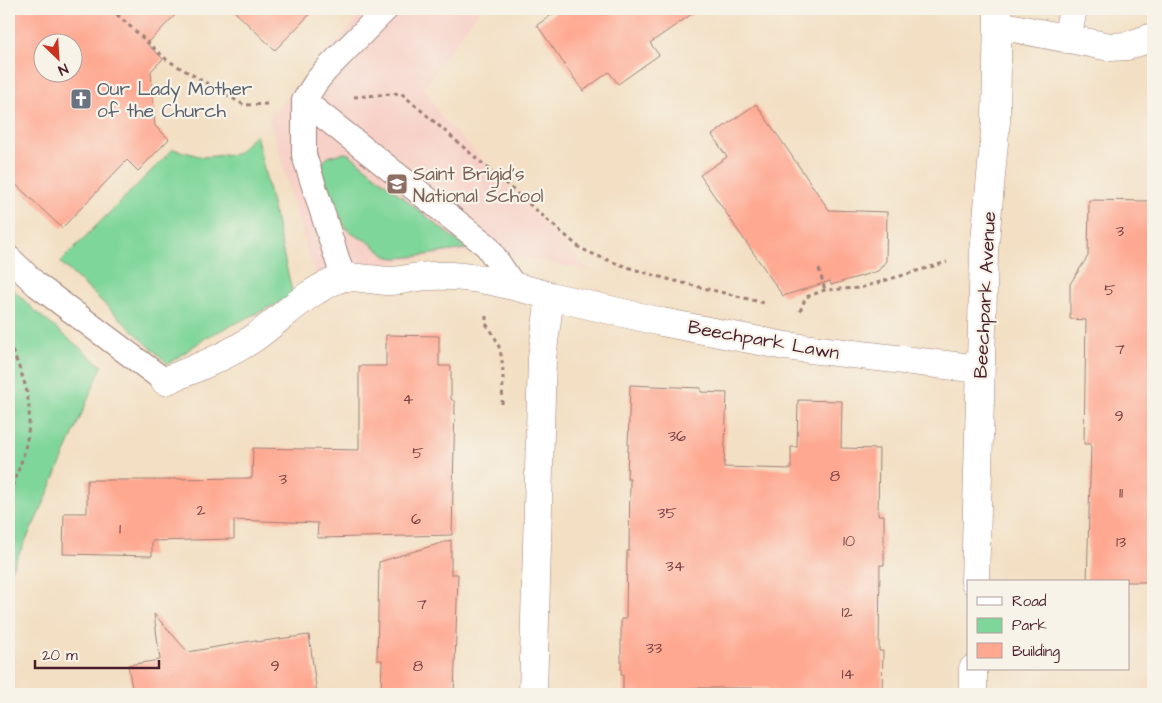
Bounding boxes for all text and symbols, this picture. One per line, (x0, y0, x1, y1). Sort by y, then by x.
north arrow (32, 32, 82, 82)
text: N (55, 58, 71, 80)
place label: Our Lady Mother of the Church (97, 76, 253, 125)
church icon: Our Lady Mother of the Church (69, 87, 93, 111)
place label: Saint Brigid's National School (413, 161, 544, 210)
school or university icon: Saint Brigid's National School (385, 172, 409, 196)
street label: Beechpark Avenue (968, 211, 1003, 379)
house number: 3 (1116, 220, 1124, 242)
house number: 5 (1104, 279, 1116, 301)
street label: Beechpark Lawn (686, 314, 842, 367)
house number: 7 (1115, 338, 1125, 360)
house number: 4 (403, 388, 414, 410)
house number: 9 (1114, 405, 1124, 427)
house number: 36 (668, 425, 686, 447)
house number: 5 (412, 442, 424, 464)
house number: 8 (830, 465, 840, 487)
house number: 3 (279, 468, 287, 490)
house number: 11 (1119, 482, 1123, 504)
house number: 2 (196, 499, 206, 521)
house number: 35 (657, 502, 677, 524)
house number: 6 (411, 508, 421, 530)
house number: 1 (119, 518, 121, 540)
house number: 10 (843, 530, 855, 552)
house number: 13 (1116, 531, 1126, 553)
house number: 34 (665, 555, 685, 577)
legend (967, 580, 1130, 670)
text: Road (1012, 591, 1047, 612)
house number: 7 (417, 593, 427, 615)
house number: 12 (841, 601, 853, 623)
text: Park (1012, 615, 1047, 636)
house number: 33 (646, 637, 662, 659)
scale bar (35, 638, 159, 670)
text: Building (1012, 641, 1060, 663)
text: 20 m (42, 645, 78, 666)
house number: 9 (270, 655, 280, 677)
house number: 8 (413, 655, 423, 677)
house number: 14 (842, 663, 855, 685)

